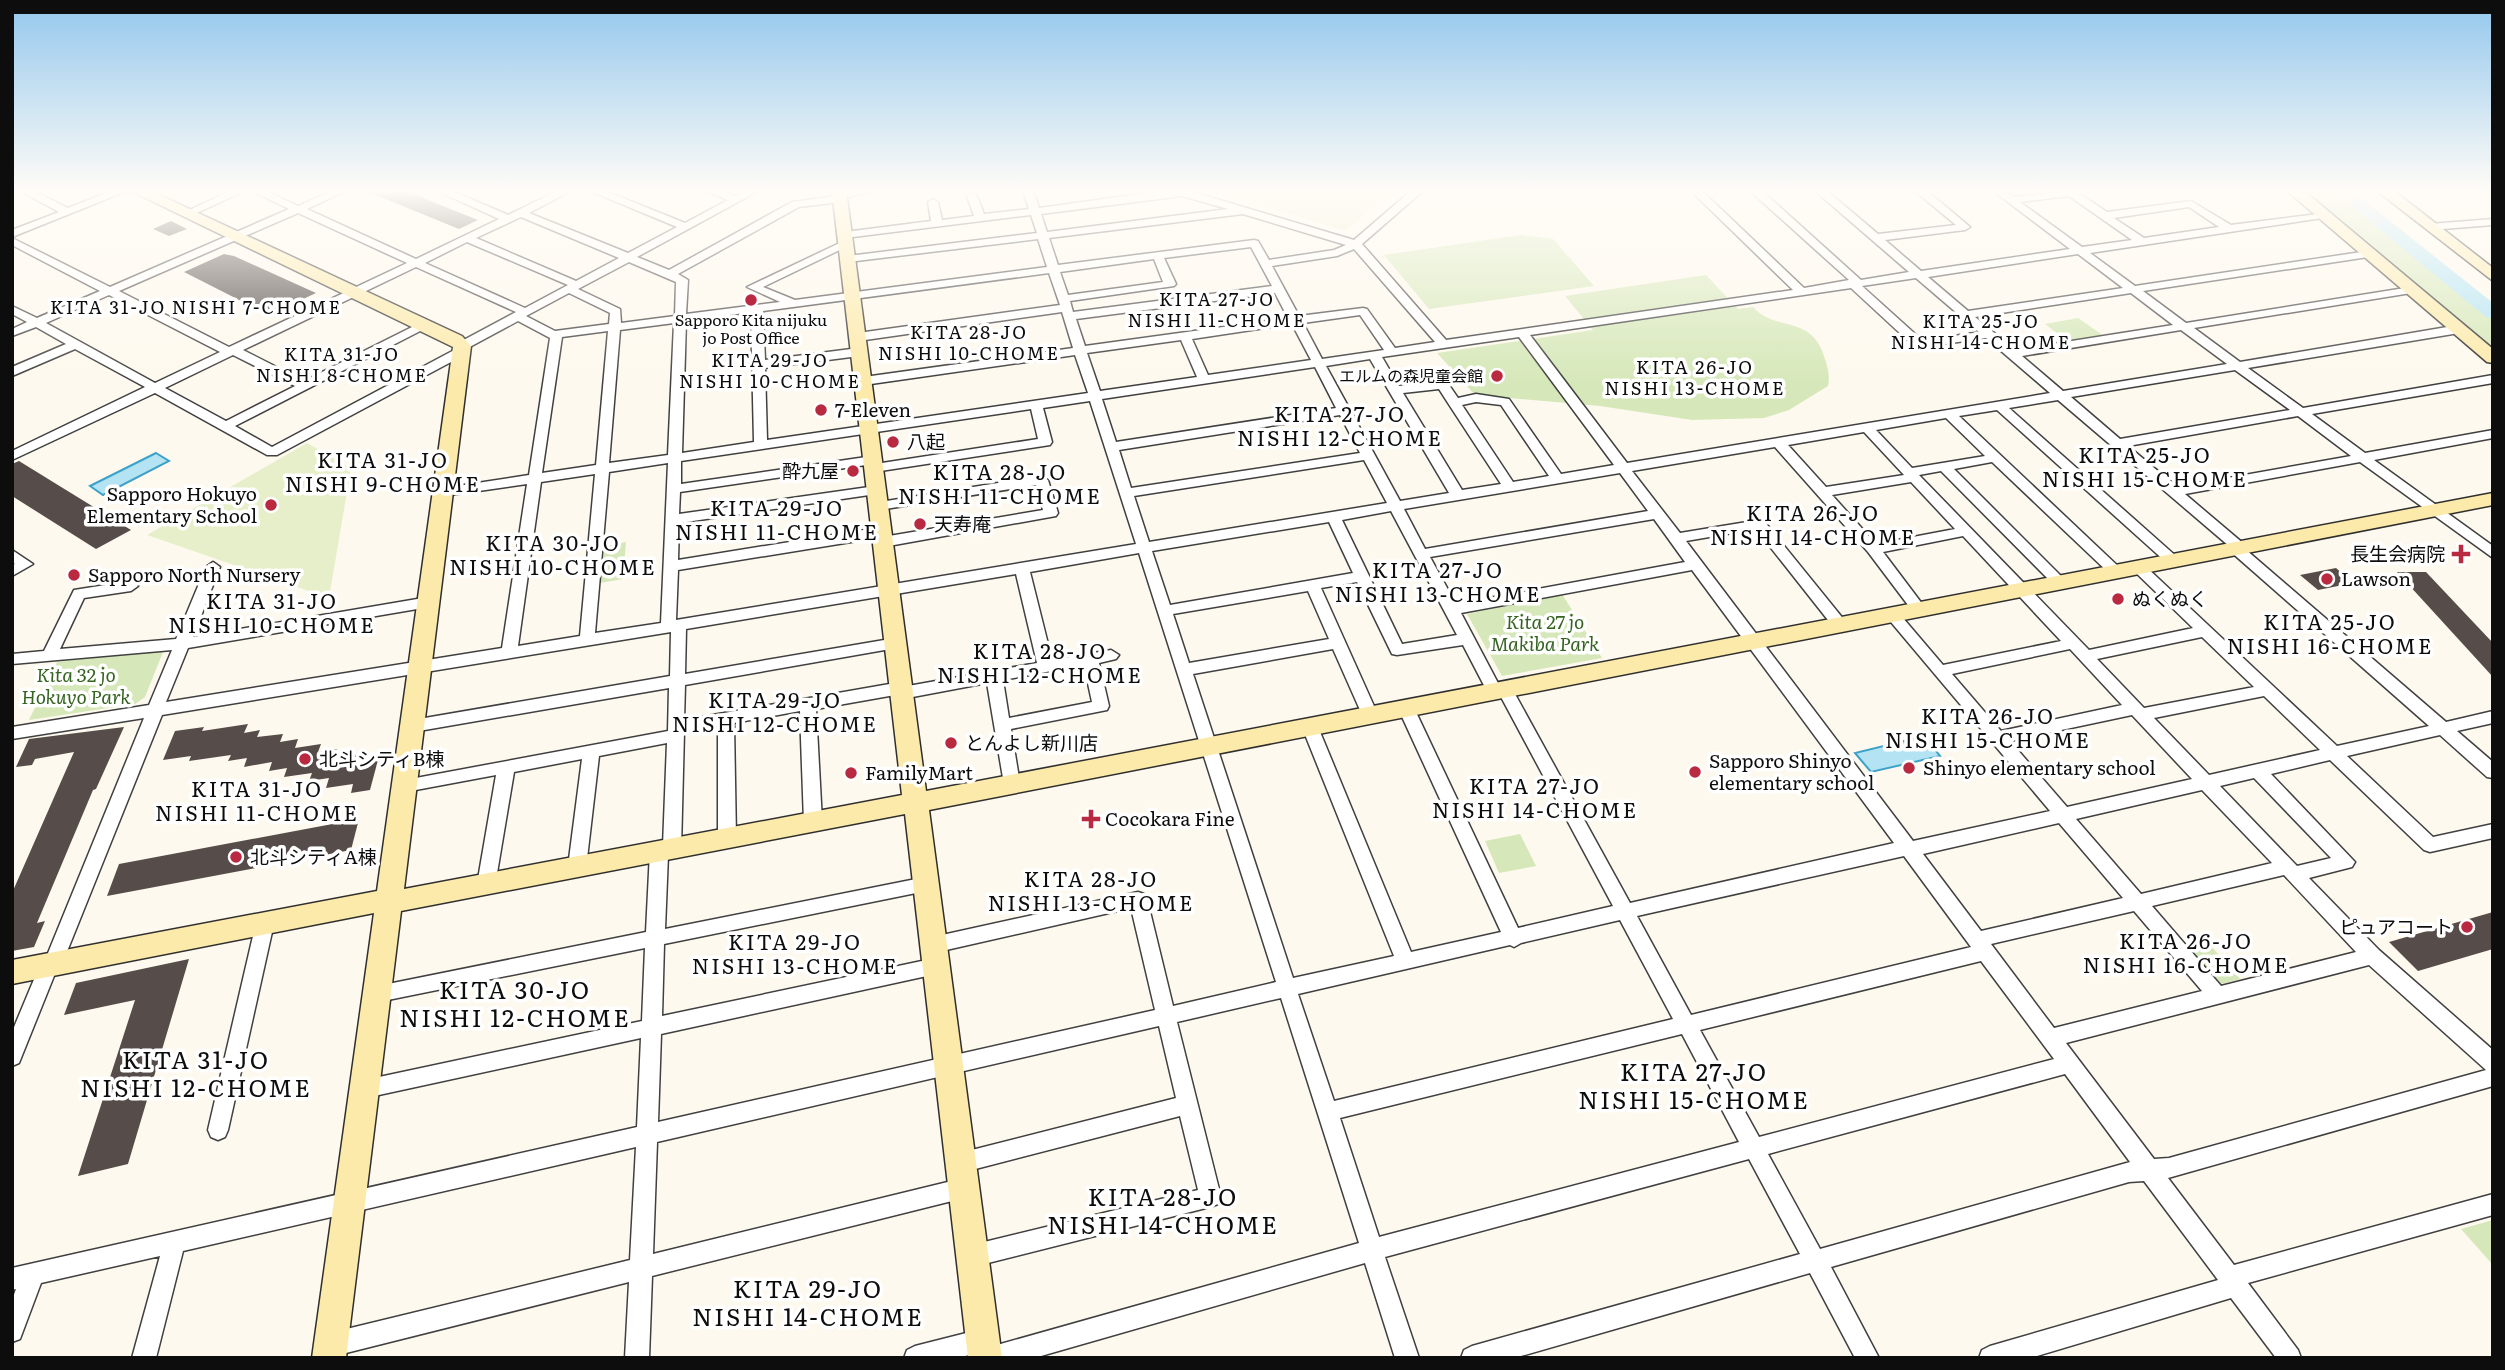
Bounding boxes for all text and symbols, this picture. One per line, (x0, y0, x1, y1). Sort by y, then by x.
district label: KITA 27-JO NISHI 11-CHOME (1128, 285, 1306, 333)
marker: Sapporo Kita nijuku jo Post Office (743, 292, 759, 308)
district label: KITA 31-JO NISHI 7-CHOME (50, 293, 342, 320)
place label: Sapporo Kita nijuku jo Post Office (675, 307, 827, 349)
district label: KITA 25-JO NISHI 14-CHOME (1891, 307, 2071, 355)
district label: KITA 28-JO NISHI 10-CHOME (878, 318, 1060, 366)
district label: KITA 31-JO NISHI 8-CHOME (256, 340, 428, 388)
district label: KITA 29-JO NISHI 10-CHOME (679, 346, 861, 394)
district label: KITA 26-JO NISHI 13-CHOME (1604, 353, 1786, 401)
place label: エルムの森児童会館 (1339, 363, 1483, 387)
marker: エルムの森児童会館 (1489, 368, 1505, 384)
place label: 7-Eleven (835, 395, 911, 423)
district label: KITA 27-JO NISHI 12-CHOME (1237, 397, 1443, 452)
marker: 7-Eleven (813, 402, 829, 418)
place label: 八起 (907, 427, 945, 455)
marker: 八起 (885, 434, 901, 450)
district label: KITA 25-JO NISHI 15-CHOME (2042, 438, 2248, 493)
district label: KITA 31-JO NISHI 9-CHOME (285, 443, 481, 498)
district label: KITA 28-JO NISHI 11-CHOME (898, 455, 1102, 510)
place label: 酔九屋 (782, 456, 839, 484)
marker: 酔九屋 (845, 463, 861, 479)
place label: Sapporo Hokuyo Elementary School (86, 479, 257, 529)
district label: KITA 29-JO NISHI 11-CHOME (675, 491, 879, 546)
district label: KITA 26-JO NISHI 14-CHOME (1710, 496, 1916, 551)
marker: Sapporo Hokuyo Elementary School (263, 497, 279, 513)
place label: 天寿庵 (934, 509, 991, 537)
marker: 天寿庵 (912, 516, 928, 532)
district label: KITA 30-JO NISHI 10-CHOME (449, 526, 657, 581)
place label: 長生会病院 (2350, 539, 2445, 567)
marker: 長生会病院 (2451, 544, 2471, 564)
district label: KITA 27-JO NISHI 13-CHOME (1335, 553, 1541, 608)
place label: Sapporo North Nursery (88, 560, 300, 588)
place label: Lawson (2341, 564, 2411, 592)
marker: Sapporo North Nursery (66, 567, 82, 583)
marker: Lawson (2319, 571, 2335, 587)
district label: KITA 31-JO NISHI 10-CHOME (168, 584, 376, 639)
place label: ぬくぬく (2132, 584, 2208, 612)
marker: ぬくぬく (2110, 591, 2126, 607)
district label: KITA 25-JO NISHI 16-CHOME (2227, 605, 2433, 660)
park label: Kita 27 jo Makiba Park (1490, 607, 1600, 657)
district label: KITA 28-JO NISHI 12-CHOME (937, 634, 1143, 689)
park label: Kita 32 jo Hokuyo Park (21, 660, 131, 710)
district label: KITA 29-JO NISHI 12-CHOME (672, 683, 878, 738)
district label: KITA 26-JO NISHI 15-CHOME (1885, 699, 2091, 754)
place label: とんよし新川店 (965, 728, 1098, 756)
marker: とんよし新川店 (943, 735, 959, 751)
place label: 北斗シティB棟 (319, 744, 444, 772)
place label: Sapporo Shinyo elementary school (1709, 746, 1874, 796)
marker: 北斗シティB棟 (297, 751, 313, 767)
place label: Shinyo elementary school (1923, 753, 2156, 781)
place label: FamilyMart (865, 758, 973, 786)
marker: Shinyo elementary school (1901, 760, 1917, 776)
marker: Sapporo Shinyo elementary school (1687, 764, 1703, 780)
marker: FamilyMart (843, 765, 859, 781)
district label: KITA 27-JO NISHI 14-CHOME (1432, 769, 1638, 824)
district label: KITA 31-JO NISHI 11-CHOME (155, 772, 359, 827)
place label: Cocokara Fine (1105, 804, 1235, 832)
marker: Cocokara Fine (1083, 811, 1099, 827)
place label: 北斗シティA棟 (250, 842, 377, 870)
marker: 北斗シティA棟 (228, 849, 244, 865)
district label: KITA 28-JO NISHI 13-CHOME (988, 862, 1194, 917)
place label: ピュアコート (2339, 912, 2453, 940)
marker: ピュアコート (2459, 919, 2475, 935)
district label: KITA 26-JO NISHI 16-CHOME (2083, 924, 2289, 979)
district label: KITA 29-JO NISHI 13-CHOME (692, 925, 898, 980)
district label: KITA 30-JO NISHI 12-CHOME (399, 971, 631, 1034)
district label: KITA 31-JO NISHI 12-CHOME (80, 1041, 312, 1104)
district label: KITA 27-JO NISHI 15-CHOME (1578, 1053, 1810, 1116)
district label: KITA 28-JO NISHI 14-CHOME (1047, 1178, 1279, 1241)
district label: KITA 29-JO NISHI 14-CHOME (692, 1270, 924, 1333)

